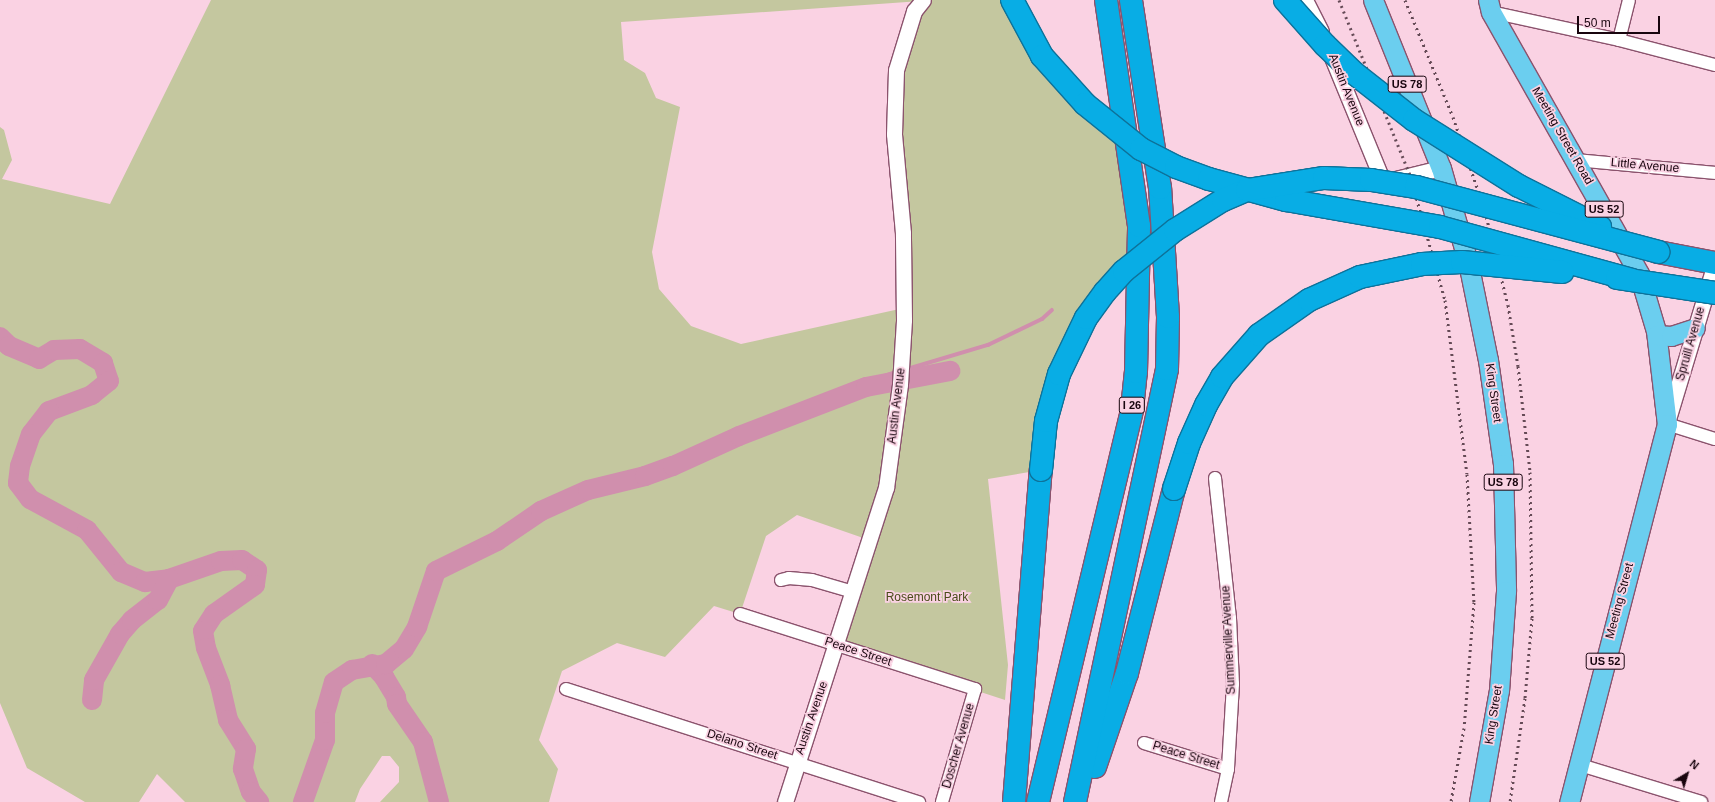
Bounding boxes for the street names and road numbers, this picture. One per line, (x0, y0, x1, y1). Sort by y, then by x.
street label: Austin Avenue (1325, 52, 1367, 128)
road number: US 78 (1387, 75, 1427, 93)
street label: Meeting Street Road (1528, 85, 1596, 187)
street label: Little Avenue (1610, 156, 1680, 176)
road number: US 52 (1584, 200, 1624, 218)
street label: Spruill Avenue (1673, 305, 1709, 383)
street label: King Street (1482, 363, 1504, 423)
street label: Austin Avenue (885, 367, 909, 445)
road number: I 26 (1118, 396, 1146, 414)
road number: US 78 (1483, 473, 1523, 491)
street label: Meeting Street (1603, 561, 1637, 641)
street label: Summerville Avenue (1219, 585, 1239, 695)
street label: Peace Street (823, 634, 893, 670)
road number: US 52 (1585, 652, 1625, 670)
street label: Austin Avenue (793, 679, 831, 757)
street label: King Street (1482, 685, 1506, 745)
street label: Doscher Avenue (940, 701, 978, 791)
street label: Delano Street (705, 727, 779, 763)
street label: Peace Street (1151, 739, 1221, 773)

